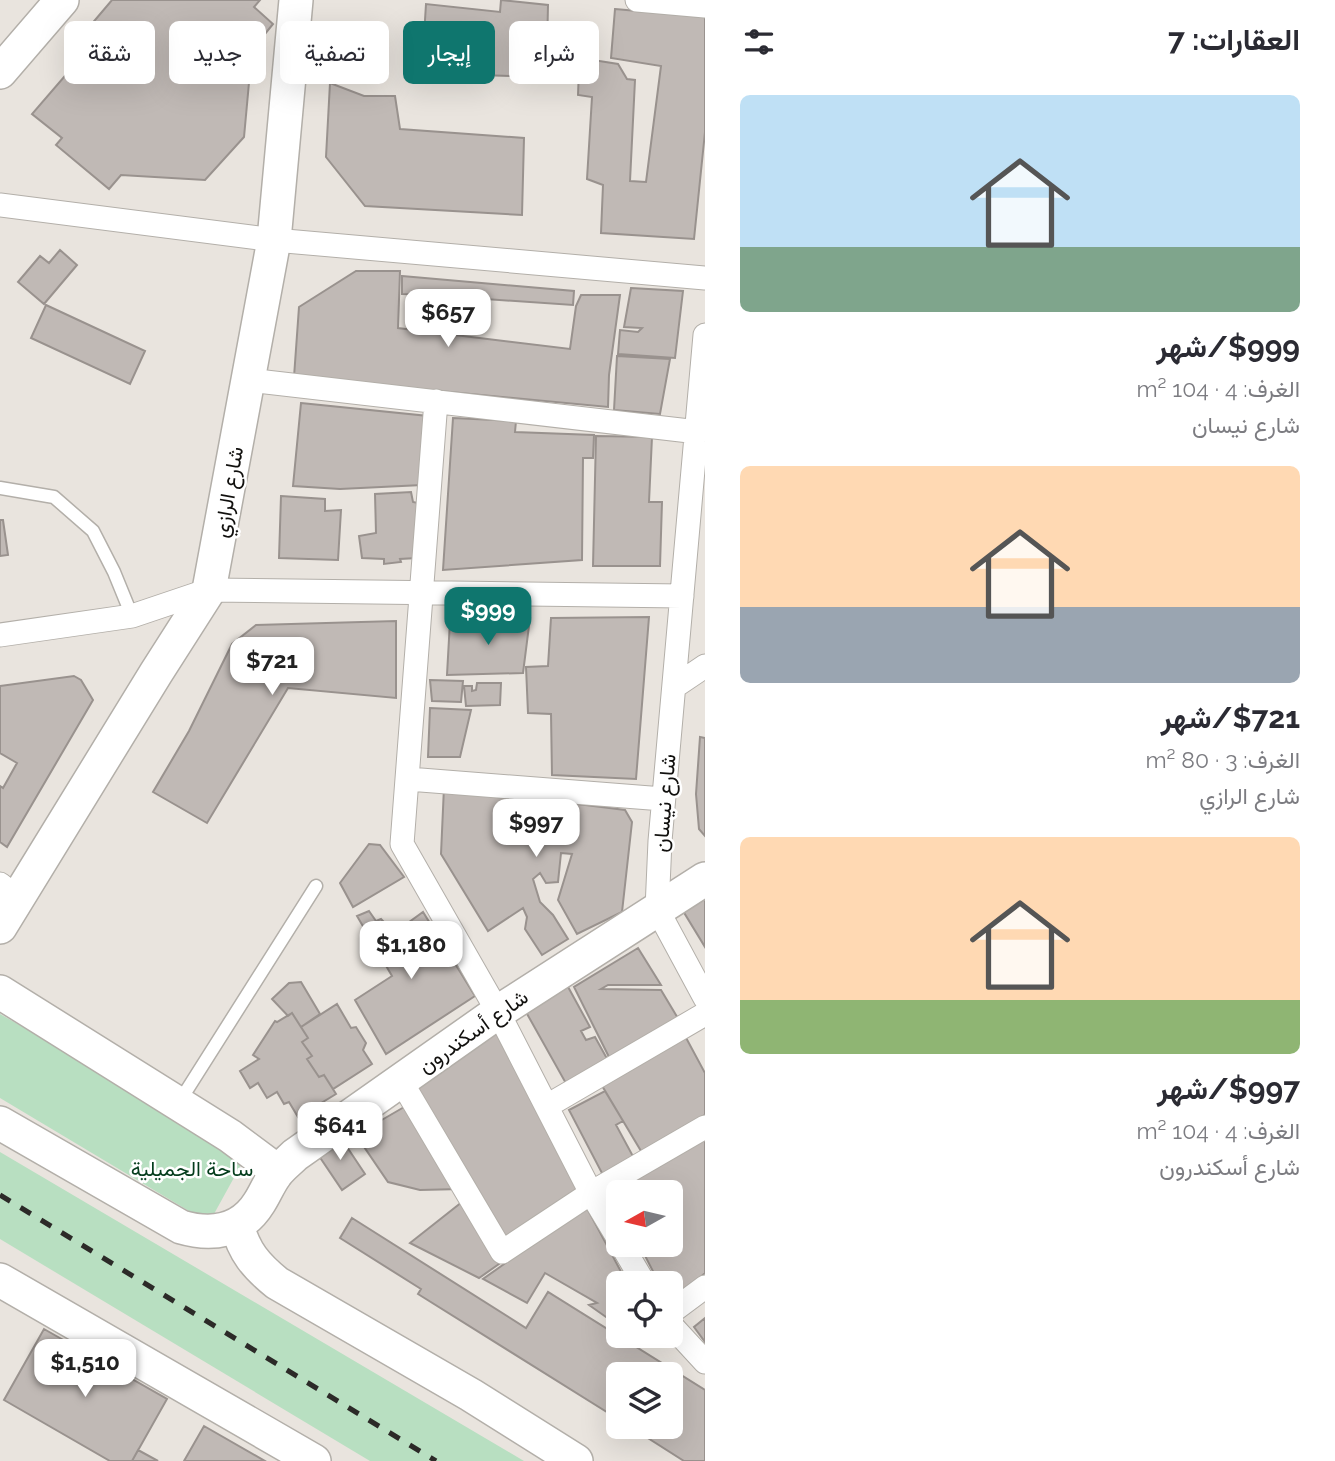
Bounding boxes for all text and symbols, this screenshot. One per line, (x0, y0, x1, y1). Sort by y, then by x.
chip: شقة (64, 21, 155, 84)
chip: جديد (169, 21, 266, 84)
chip: تصفية (280, 21, 389, 84)
chip: إيجار (403, 21, 495, 84)
chip: شراء (509, 21, 599, 84)
text: العقارات: 7 (1168, 22, 1300, 57)
icon: filters (740, 23, 778, 61)
icon: home (957, 140, 1083, 266)
pin: $657 (407, 290, 489, 349)
text: $657 (421, 298, 475, 325)
text: $999/شهر (1156, 329, 1300, 364)
text: الغرف: 4 · 104 m² (1136, 375, 1300, 402)
text: شارع نيسان (1192, 411, 1300, 438)
street label: شارع الرازي (208, 444, 253, 540)
icon: home (957, 511, 1083, 637)
pin: $999 (447, 588, 529, 647)
text: $999 (460, 596, 516, 623)
pin: $721 (231, 638, 313, 697)
text: $721 (246, 646, 298, 673)
text: $721/شهر (1161, 700, 1300, 735)
text: الغرف: 3 · 80 m² (1145, 746, 1300, 773)
street label: شارع نيسان (647, 753, 683, 853)
text: شارع الرازي (1199, 782, 1300, 809)
pin: $997 (495, 800, 577, 859)
text: $997 (509, 808, 563, 835)
icon: home (957, 882, 1083, 1008)
pin: $1,180 (354, 922, 468, 981)
text: $1,180 (376, 930, 446, 957)
street label: شارع أسكندرون (413, 984, 534, 1080)
text: $997/شهر (1157, 1071, 1300, 1106)
pin: $641 (299, 1102, 381, 1162)
text: $641 (313, 1111, 367, 1138)
text: الغرف: 4 · 104 m² (1136, 1117, 1300, 1144)
text: شارع أسكندرون (1159, 1153, 1300, 1180)
park label: ساحة الجميلية (131, 1156, 253, 1181)
north arrow (606, 1180, 682, 1256)
map controls (606, 1180, 683, 1439)
button: locate (606, 1271, 683, 1348)
pin: $1,510 (28, 1340, 142, 1399)
text: $1,510 (50, 1348, 120, 1375)
button: layers (606, 1362, 683, 1439)

